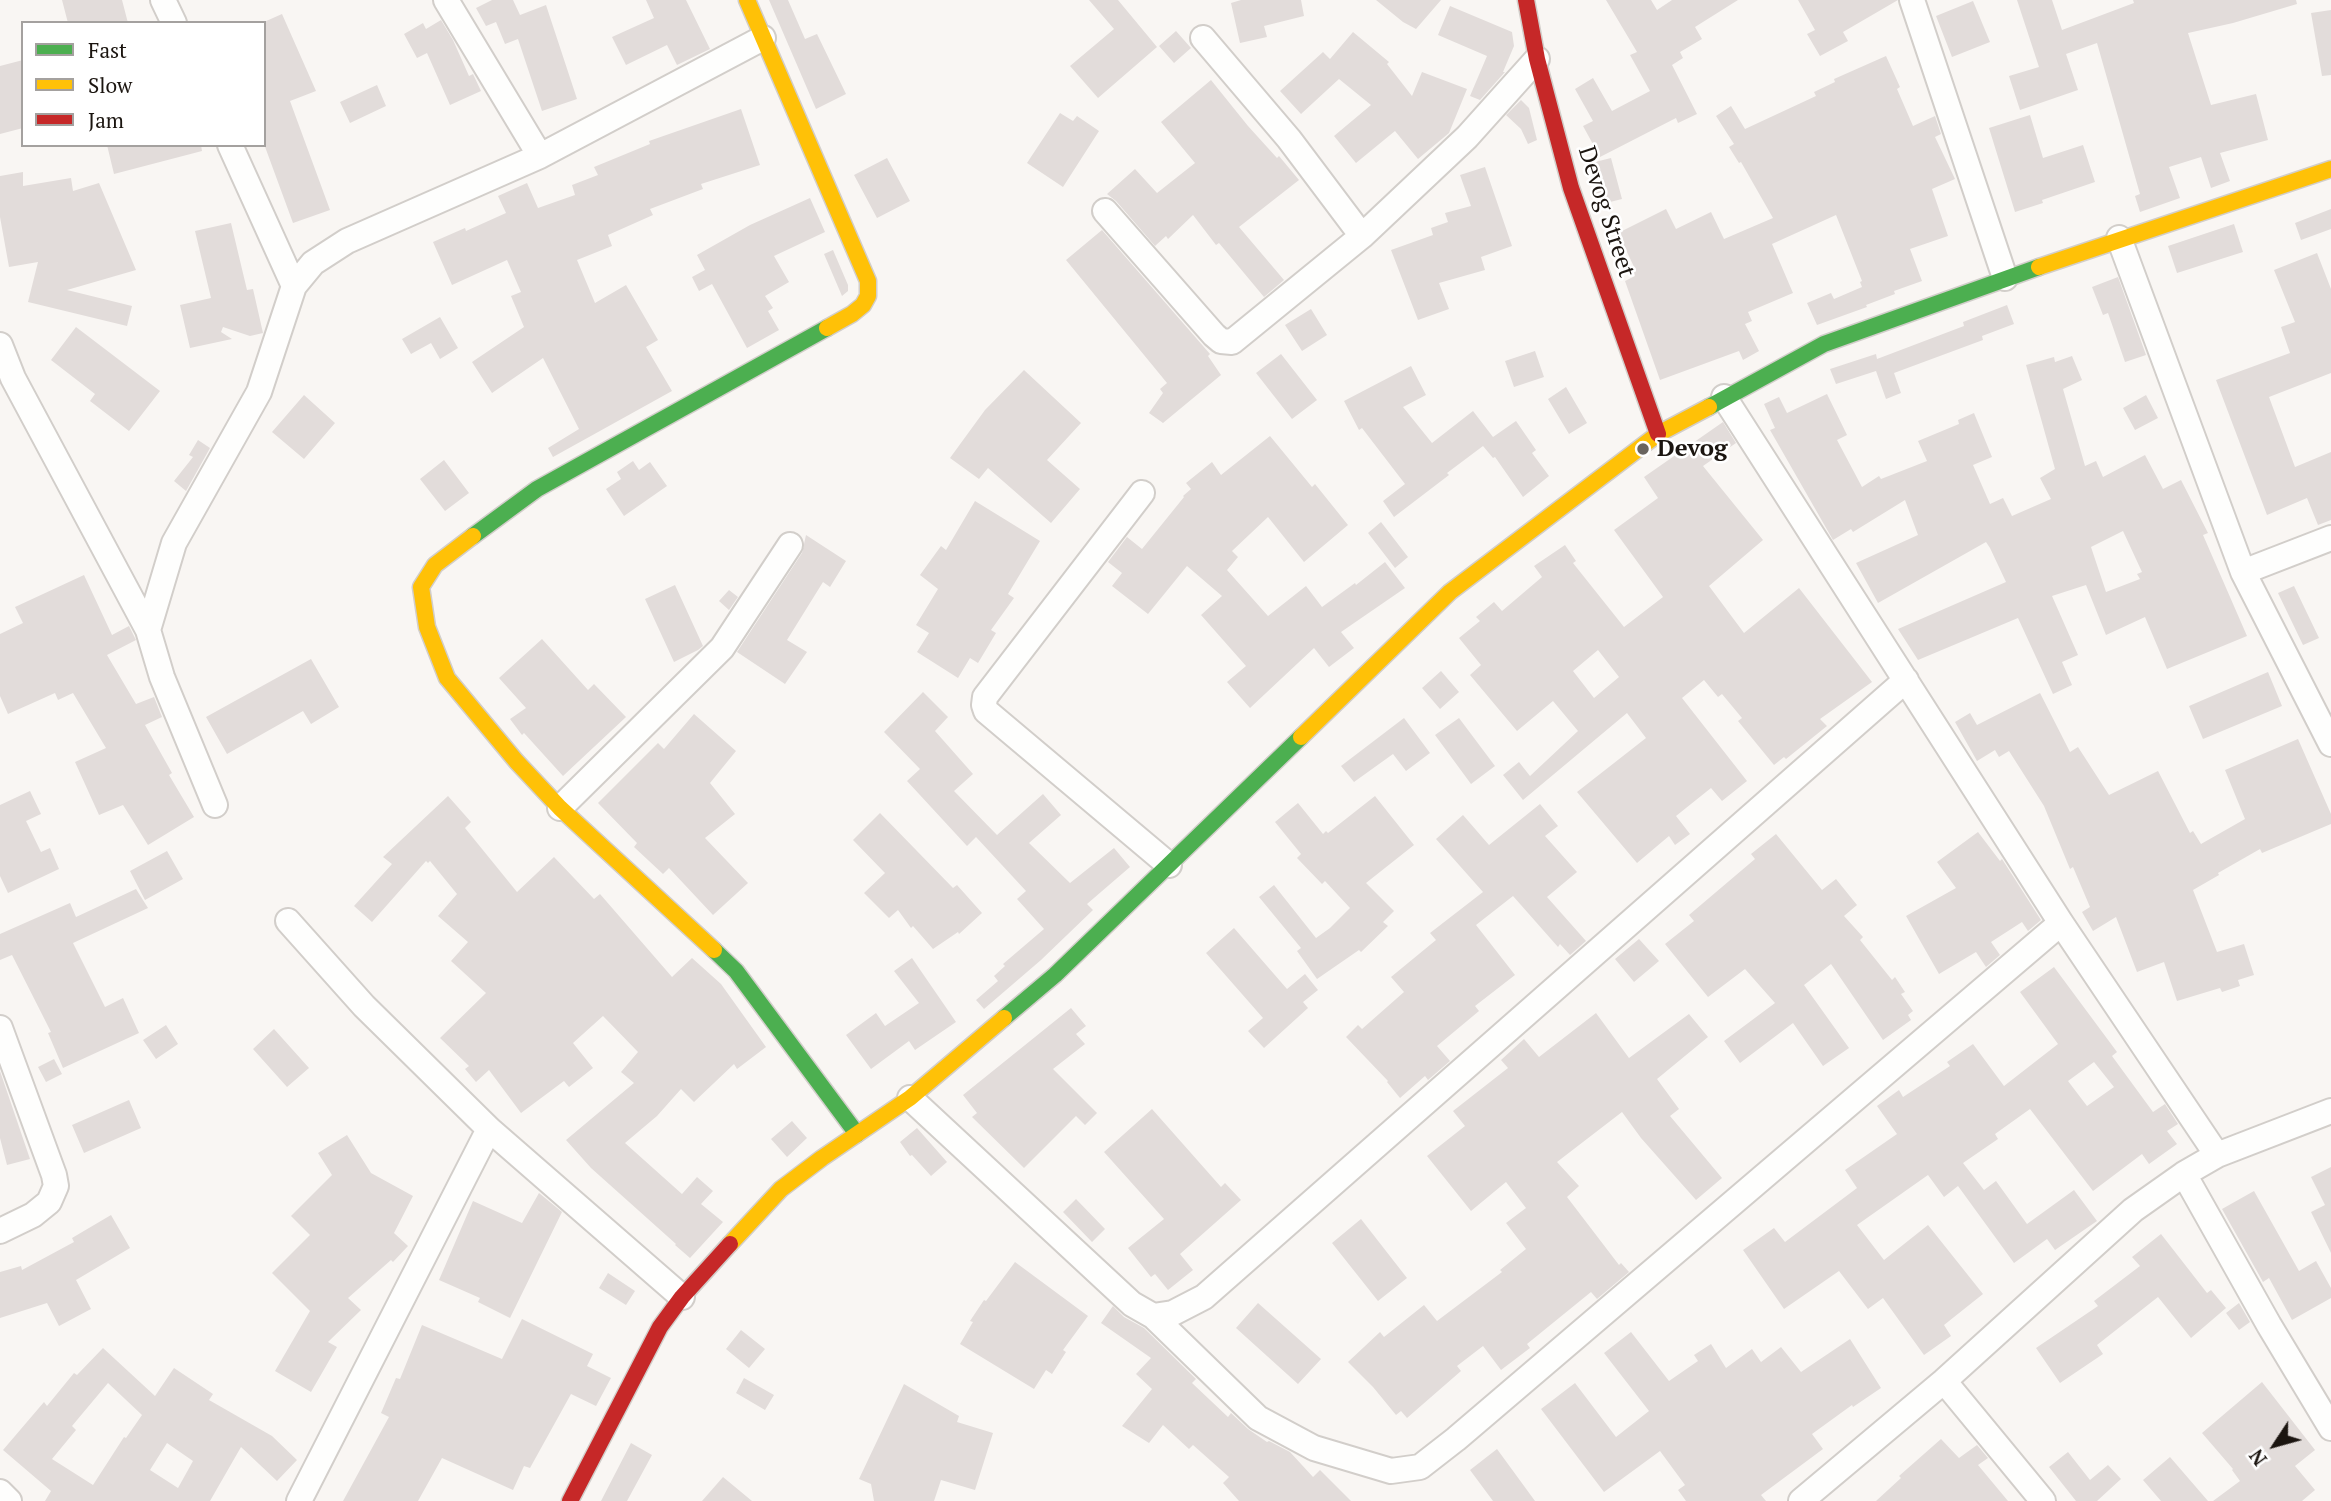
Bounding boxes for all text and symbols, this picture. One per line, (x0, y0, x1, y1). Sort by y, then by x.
legend (21, 21, 266, 147)
text: Fast (88, 36, 127, 64)
text: Slow (88, 71, 132, 99)
text: Jam (88, 106, 124, 134)
street label: Devog Street (1571, 143, 1641, 281)
place label: Devog (1657, 435, 1728, 463)
marker: Devog (1635, 441, 1651, 457)
north arrow (2240, 1410, 2310, 1480)
text: N (2243, 1444, 2272, 1471)

